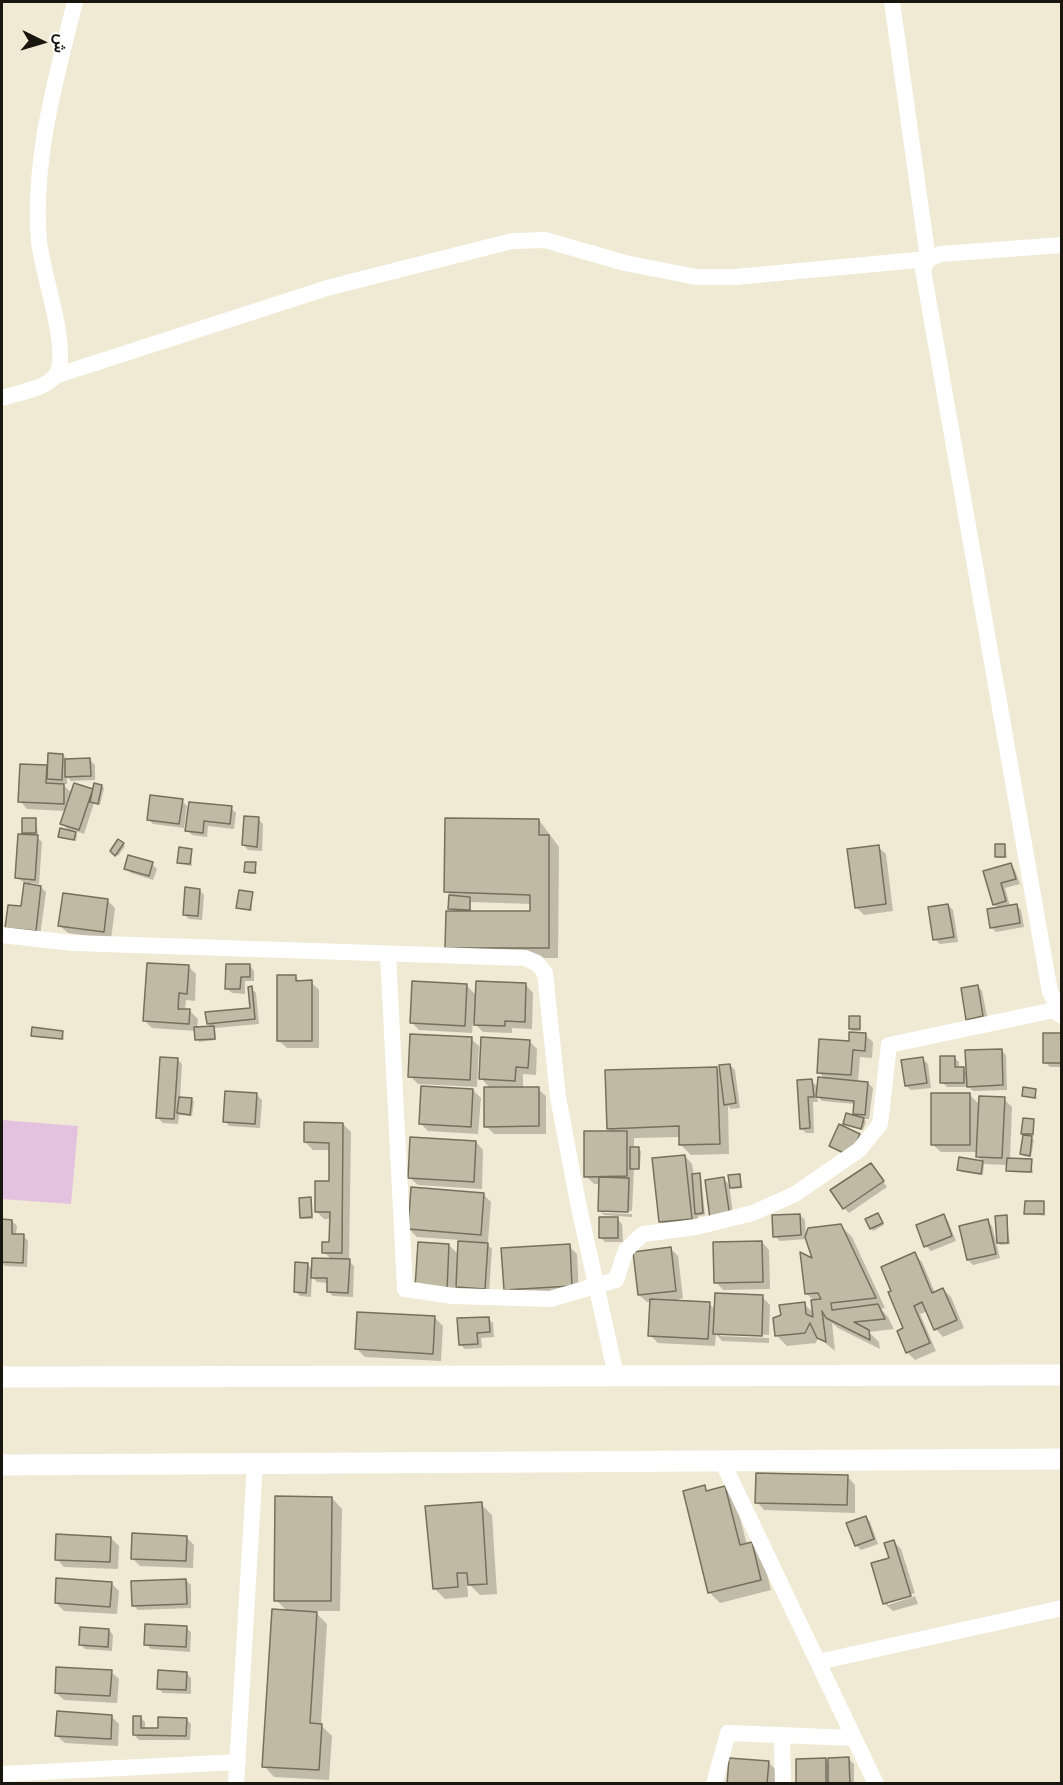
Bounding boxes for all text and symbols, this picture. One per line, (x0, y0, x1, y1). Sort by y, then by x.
north arrow (12, 12, 72, 72)
text: ش (49, 33, 72, 54)

